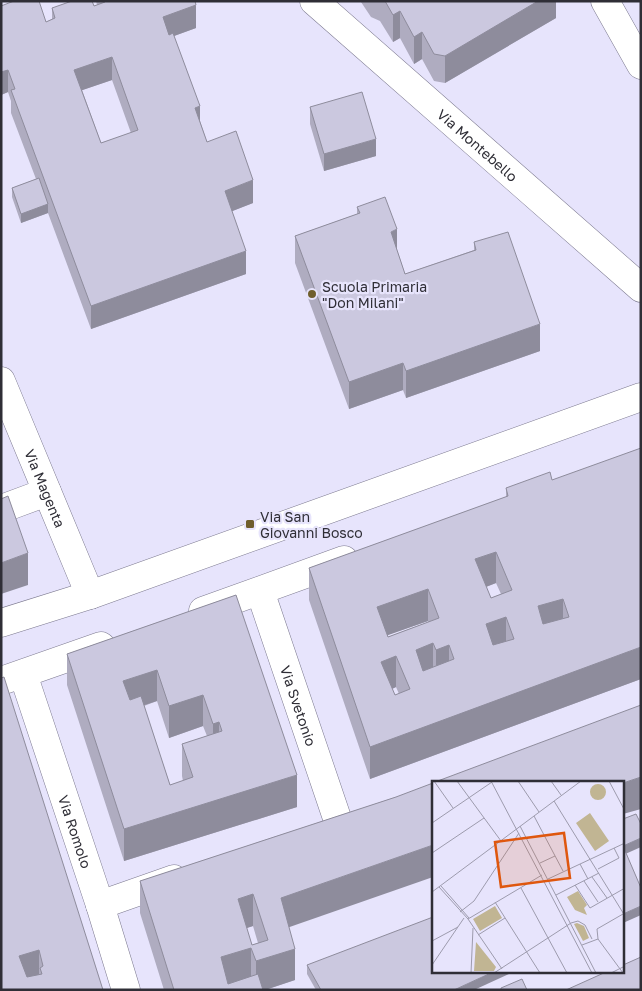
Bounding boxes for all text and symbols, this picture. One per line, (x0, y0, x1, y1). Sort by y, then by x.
street label: Via Montebello (434, 105, 521, 185)
place label: Scuola Primaria "Don Milani" (322, 278, 427, 311)
marker: Scuola Primaria "Don Milani" (306, 288, 318, 300)
street label: Via Magenta (22, 446, 69, 530)
place label: Via San Giovanni Bosco (260, 508, 363, 541)
marker: Via San Giovanni Bosco (244, 518, 256, 530)
street label: Via Svetonio (277, 663, 320, 748)
inset map (432, 781, 624, 974)
street label: Via Romolo (55, 793, 96, 870)

